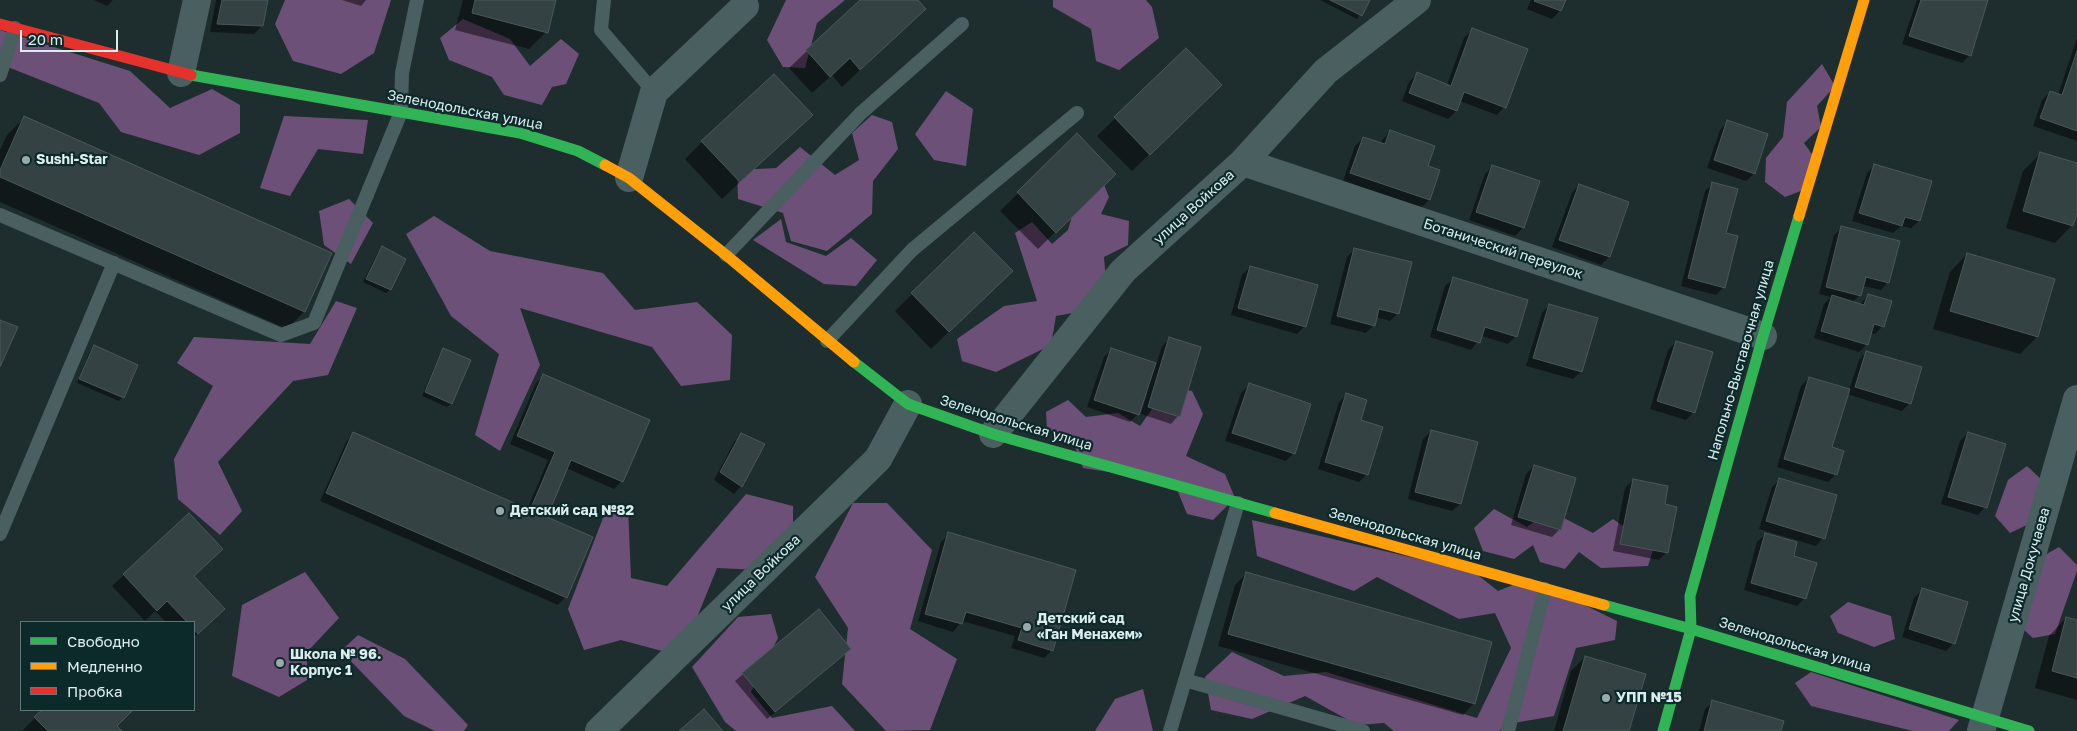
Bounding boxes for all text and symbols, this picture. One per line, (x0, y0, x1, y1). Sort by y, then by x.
scale bar (22, 20, 120, 52)
text: 20 m (28, 30, 63, 48)
street label: Зеленодольская улица (386, 87, 544, 133)
place label: Sushi-Star (36, 152, 108, 168)
marker: Sushi-Star (20, 154, 32, 166)
street label: улица Войкова (1150, 166, 1238, 248)
street label: Ботанический переулок (1421, 215, 1585, 283)
street label: Напольно-Выставочная улица (1704, 258, 1778, 462)
street label: Зеленодольская улица (938, 392, 1094, 454)
place label: Детский сад №82 (510, 503, 634, 519)
street label: Зеленодольская улица (1327, 504, 1483, 564)
marker: Детский сад №82 (494, 505, 506, 517)
street label: улица Докучаева (2005, 506, 2053, 624)
street label: улица Войкова (718, 531, 804, 615)
place label: Детский сад «Ган Менахем» (1037, 611, 1142, 644)
street label: Зеленодольская улица (1717, 614, 1873, 676)
legend (20, 621, 195, 711)
marker: Детский сад «Ган Менахем» (1021, 621, 1033, 633)
text: Свободно (67, 632, 140, 650)
place label: Школа № 96. Корпус 1 (290, 647, 381, 680)
text: Медленно (67, 657, 143, 675)
marker: Школа № 96. Корпус 1 (274, 657, 286, 669)
text: Пробка (67, 682, 122, 700)
place label: УПП №15 (1616, 690, 1682, 706)
marker: УПП №15 (1600, 692, 1612, 704)

